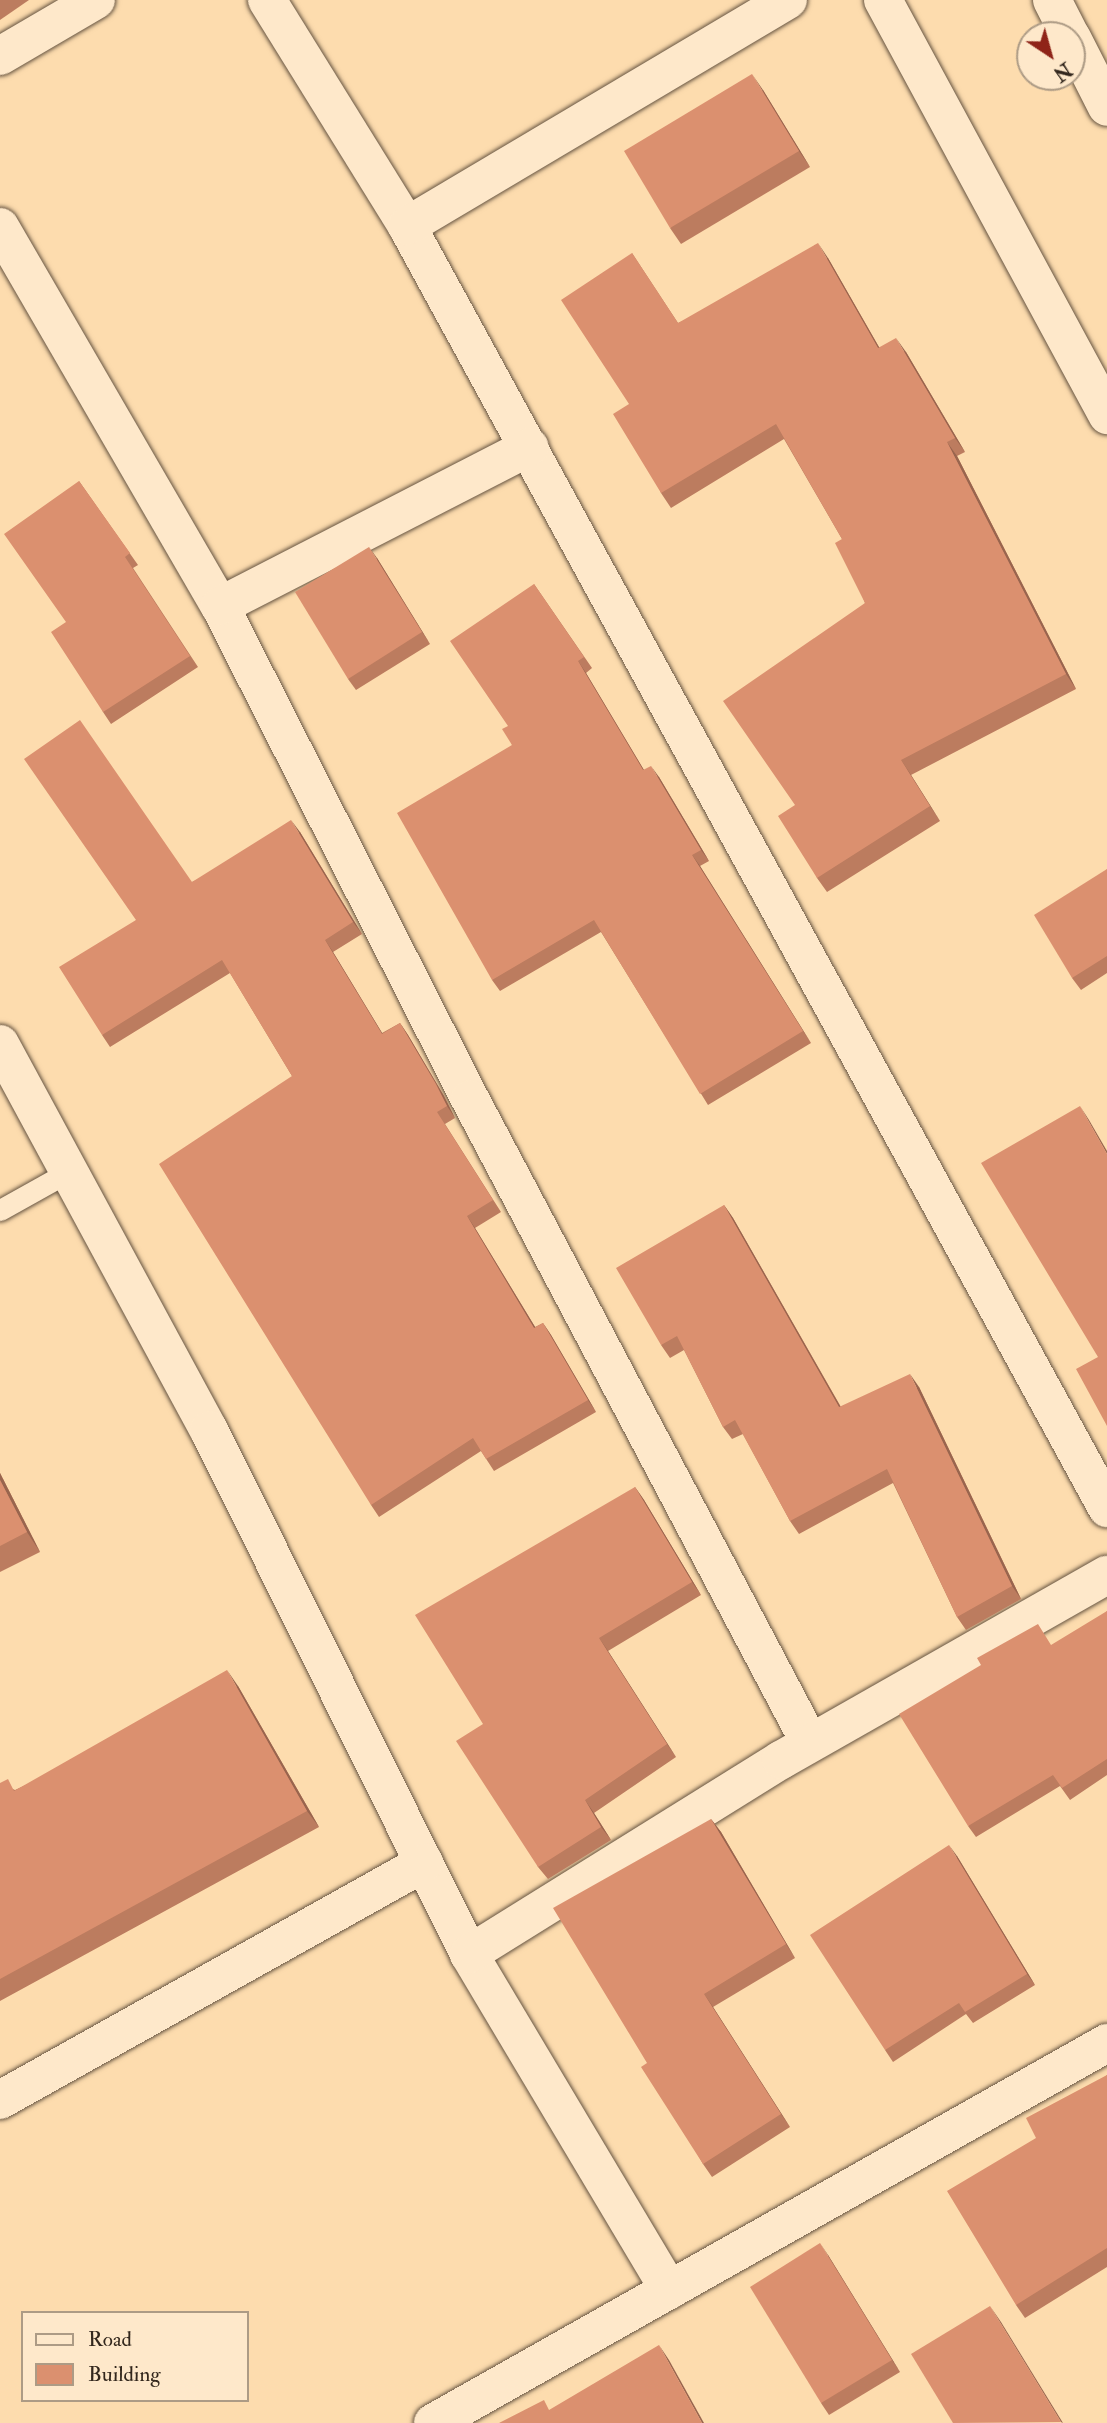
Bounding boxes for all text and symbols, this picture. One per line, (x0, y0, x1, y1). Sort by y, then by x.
north arrow (1016, 21, 1086, 91)
text: N (1048, 57, 1076, 86)
legend (21, 2311, 248, 2402)
text: Road (88, 2326, 132, 2353)
text: Building (88, 2361, 161, 2388)

